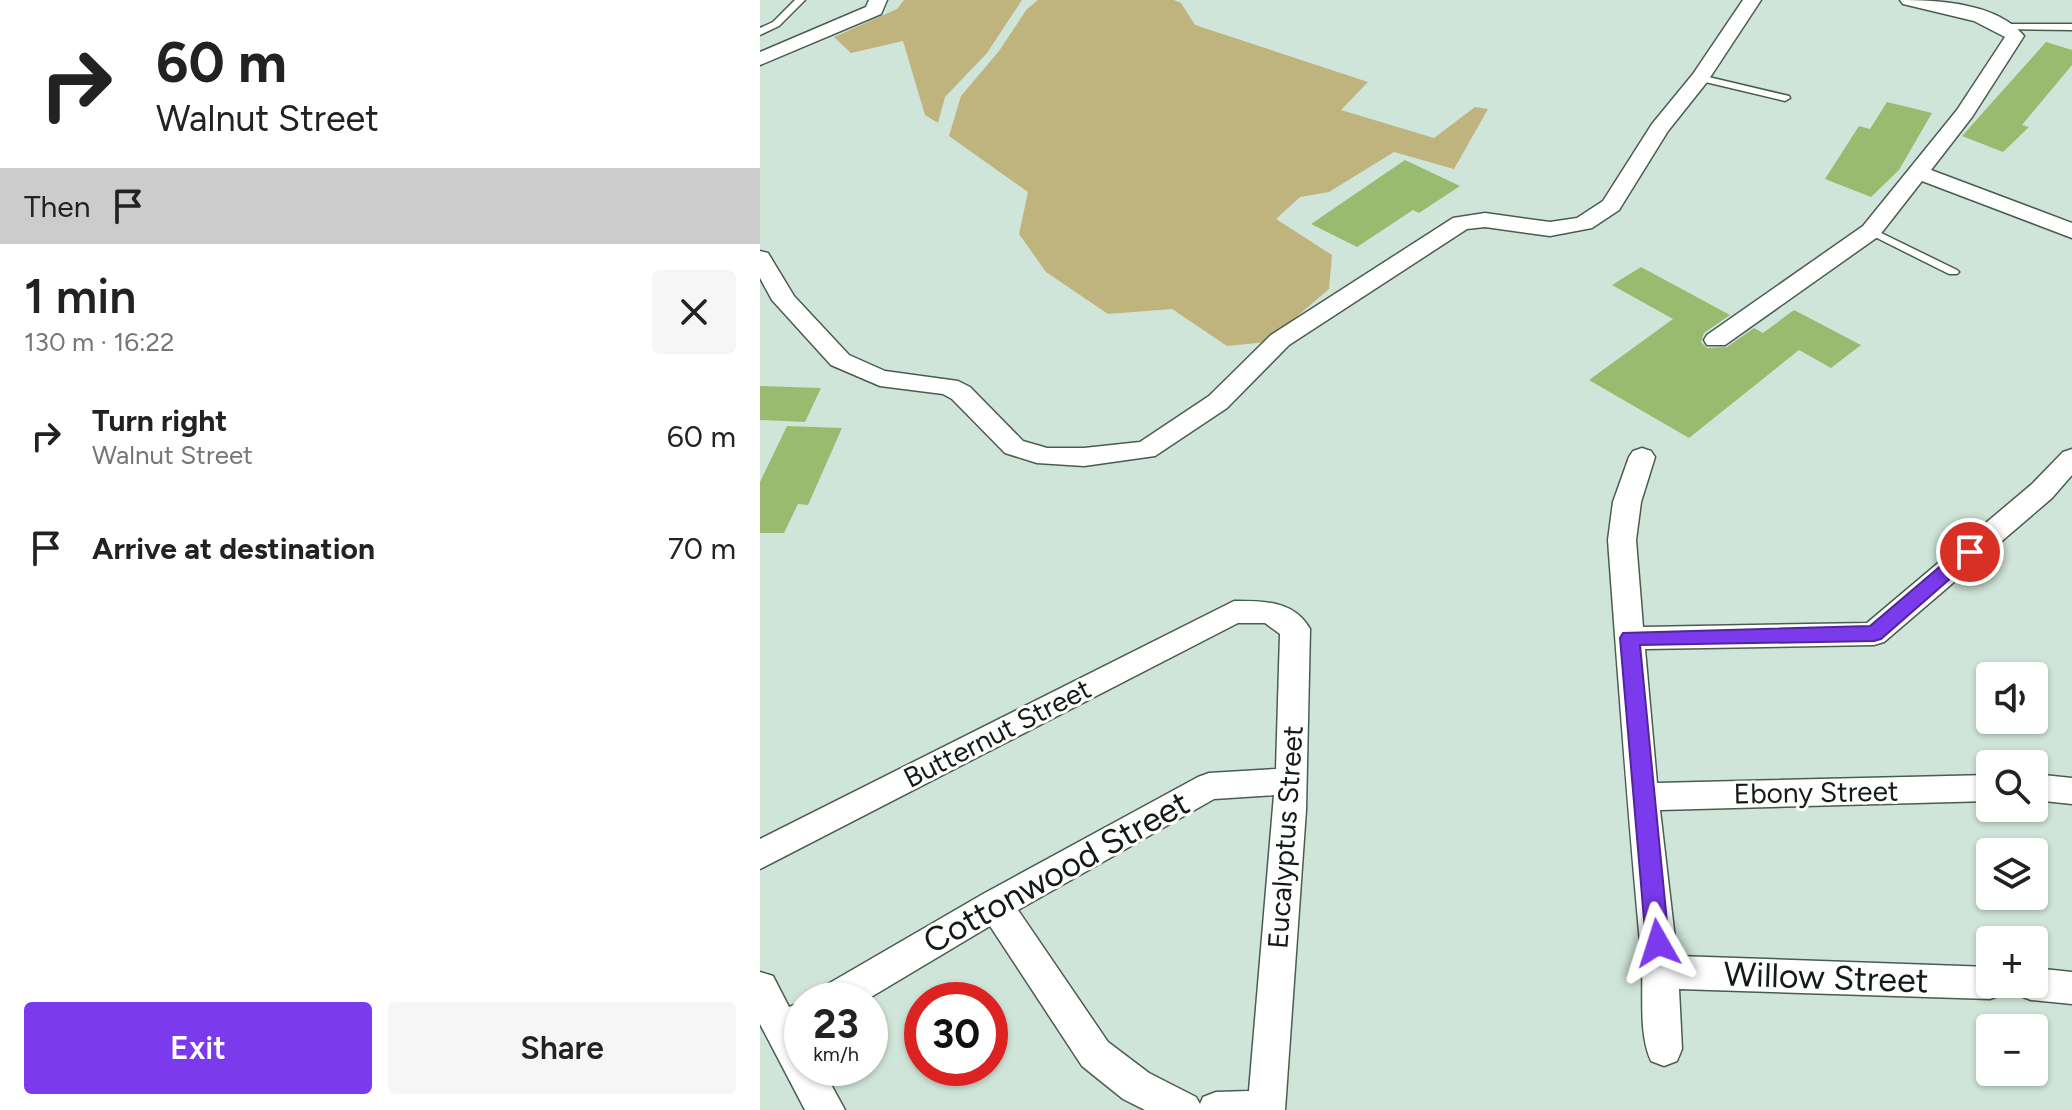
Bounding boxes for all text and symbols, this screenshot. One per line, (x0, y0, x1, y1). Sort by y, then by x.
text: 60 m (156, 29, 287, 96)
icon: right (24, 32, 128, 136)
text: Walnut Street (156, 97, 379, 140)
icon: arrive (106, 184, 150, 228)
text: Then (24, 188, 90, 225)
text: 1 min (24, 267, 136, 325)
button: close (652, 270, 736, 354)
text: 130 m · 16:22 (24, 326, 175, 358)
text: Turn right (92, 402, 227, 439)
icon: right (24, 414, 68, 458)
text: 60 m (667, 418, 736, 455)
text: Walnut Street (92, 439, 253, 471)
pin (1936, 518, 2004, 586)
icon: arrive (24, 526, 68, 570)
text: Arrive at destination (92, 530, 375, 567)
text: 70 m (668, 530, 736, 567)
icon: arrive (1948, 530, 1992, 574)
map controls (1976, 662, 2048, 1086)
button: sound (1976, 662, 2048, 734)
street label: Butternut Street (898, 671, 1096, 795)
street label: Eucalyptus Street (1260, 724, 1310, 950)
button: search (1976, 750, 2048, 822)
street label: Ebony Street (1733, 774, 1899, 810)
street label: Cottonwood Street (916, 782, 1196, 962)
button: layers (1976, 838, 2048, 910)
position arrow (1616, 901, 1700, 985)
button: + (1976, 926, 2048, 998)
street label: Willow Street (1723, 953, 1929, 1002)
speed limit sign: 30 (904, 982, 1008, 1086)
text: 23 (813, 1000, 859, 1048)
button: Exit (24, 1002, 372, 1094)
button: Share (388, 1002, 736, 1094)
button: − (1976, 1014, 2048, 1086)
text: km/h (813, 1042, 859, 1066)

